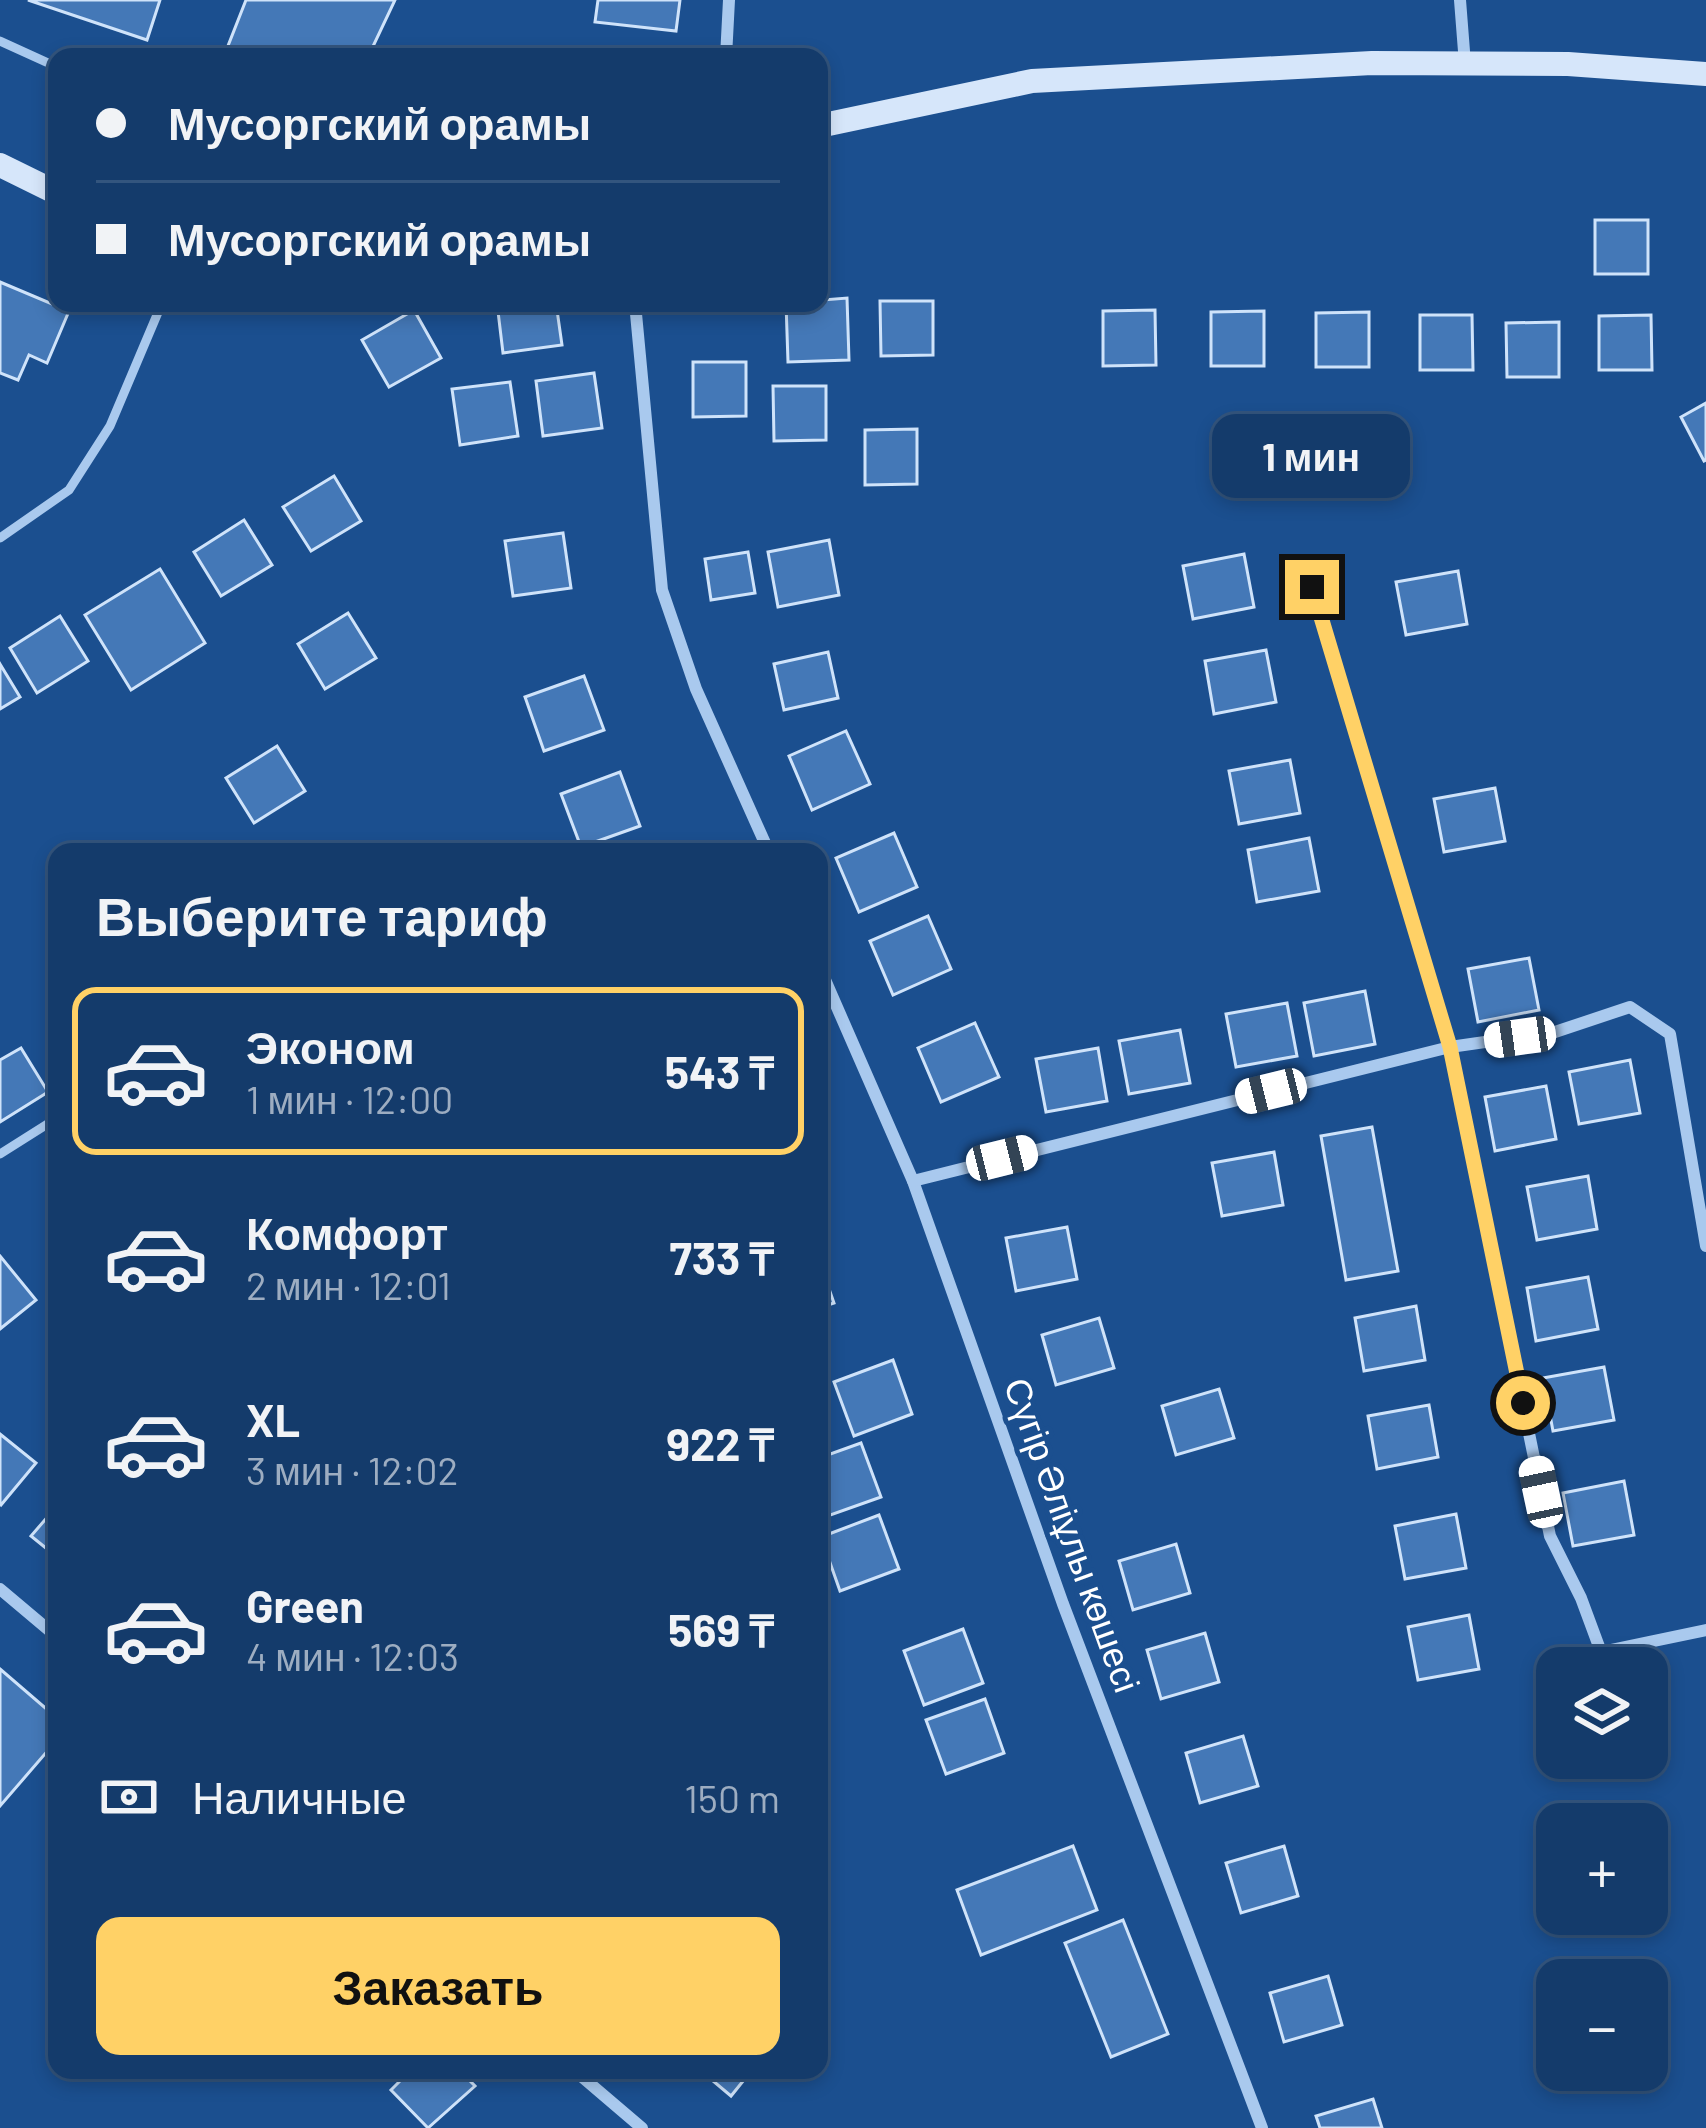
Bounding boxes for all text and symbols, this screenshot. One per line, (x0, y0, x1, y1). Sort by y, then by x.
text: Мусоргский орамы (168, 95, 591, 149)
text: Мусоргский орамы (168, 211, 591, 265)
callout: 1 мин (1213, 413, 1411, 497)
text: 1 мин (1262, 432, 1360, 479)
route end (1285, 560, 1339, 614)
text: Выберите тариф (96, 882, 548, 947)
car (1482, 1014, 1558, 1060)
icon: car (102, 1017, 210, 1125)
text: Эконом (246, 1019, 415, 1073)
text: 543 ₸ (665, 1044, 774, 1098)
car (1232, 1065, 1310, 1117)
text: 1 мин · 12:00 (246, 1075, 453, 1122)
car (963, 1132, 1041, 1184)
icon: car (102, 1203, 210, 1311)
text: Комфорт (246, 1205, 448, 1259)
text: 733 ₸ (670, 1230, 774, 1284)
text: 2 мин · 12:01 (246, 1261, 451, 1308)
street label: Сүгір Әліұлы көшесі (996, 1372, 1150, 1698)
route start (1496, 1376, 1550, 1430)
icon: car (102, 1389, 210, 1497)
text: XL (246, 1392, 300, 1446)
text: 922 ₸ (666, 1416, 774, 1470)
text: 3 мин · 12:02 (246, 1446, 459, 1493)
car (1516, 1453, 1566, 1531)
icon: car (102, 1575, 210, 1683)
text: Green (246, 1578, 364, 1632)
text: 569 ₸ (668, 1602, 774, 1656)
text: 4 мин · 12:03 (246, 1632, 459, 1679)
map controls (1536, 1647, 1668, 2091)
button: layers (1536, 1647, 1668, 1779)
icon: cash (96, 1764, 162, 1830)
text: Наличные (192, 1769, 407, 1823)
text: 150 m (684, 1774, 780, 1821)
button: + (1536, 1803, 1668, 1935)
button: Заказать (96, 1917, 780, 2055)
button: − (1536, 1959, 1668, 2091)

